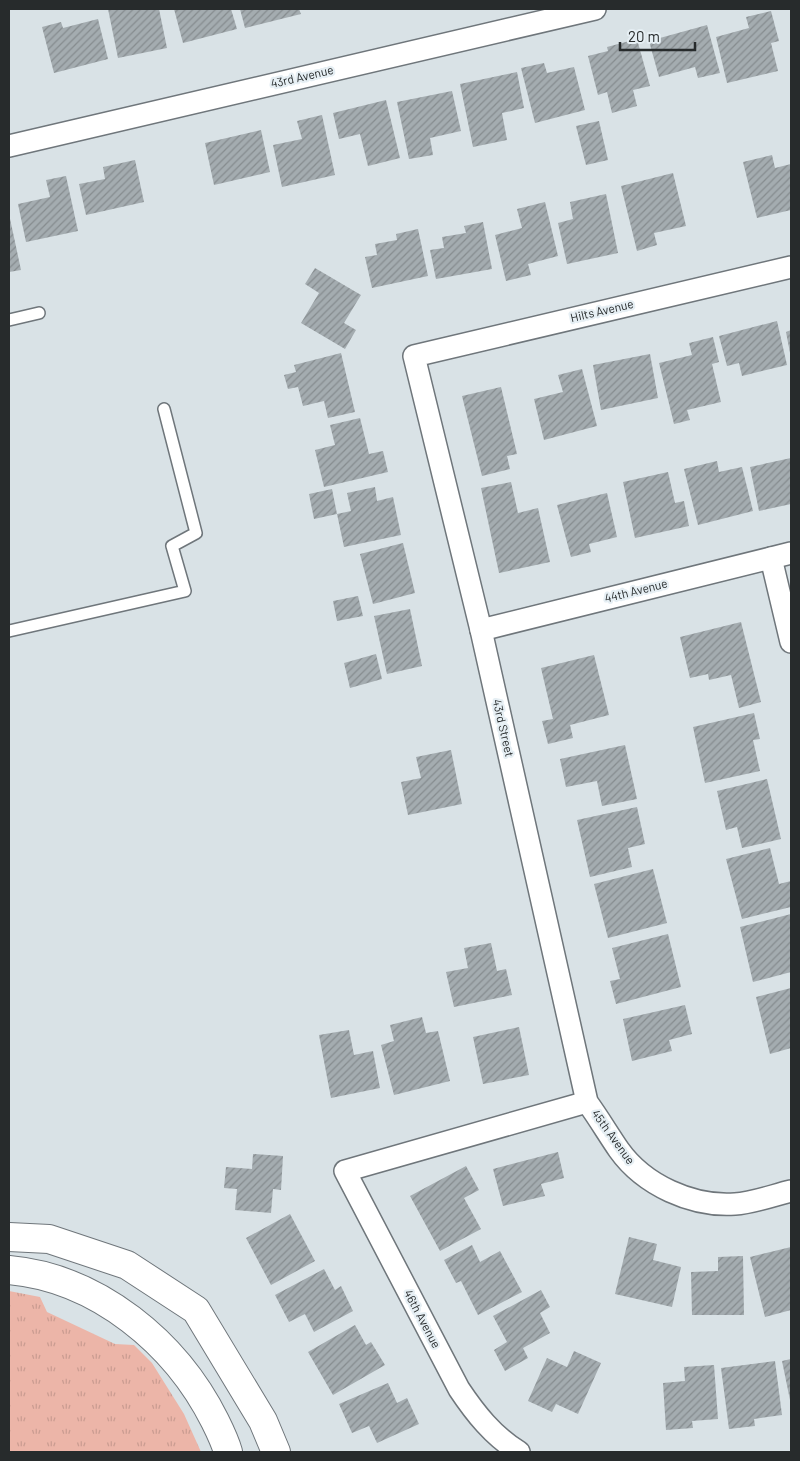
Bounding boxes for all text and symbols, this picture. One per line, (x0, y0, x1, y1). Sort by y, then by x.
scale bar (620, 20, 695, 52)
text: 20 m (628, 27, 660, 45)
street label: 43rd Avenue (269, 62, 335, 90)
street label: Hilts Avenue (569, 296, 635, 324)
street label: 44th Avenue (603, 575, 669, 605)
street label: 43rd Street (491, 698, 517, 758)
street label: 45th Avenue (589, 1106, 638, 1166)
street label: 46th Avenue (402, 1287, 444, 1350)

